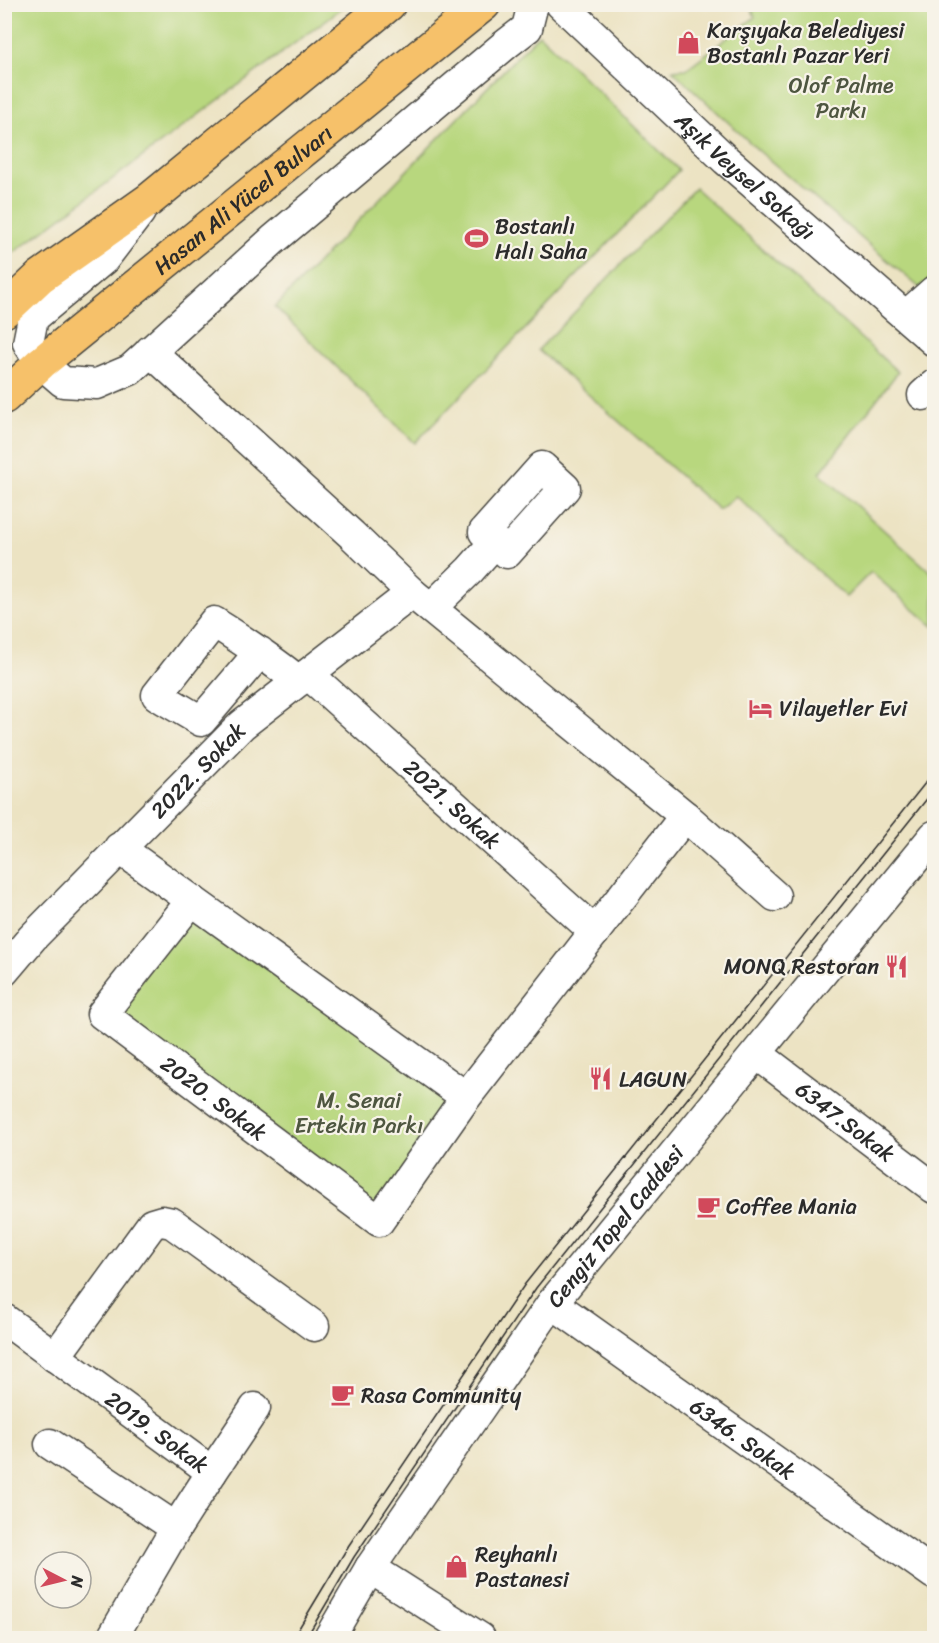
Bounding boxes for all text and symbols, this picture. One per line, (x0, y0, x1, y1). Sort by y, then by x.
place label: Karşıyaka Belediyesi Bostanlı Pazar Yeri (707, 11, 905, 75)
shop icon: Karşıyaka Belediyesi Bostanlı Pazar Yeri (676, 30, 702, 56)
park label: Olof Palme Parkı (788, 66, 894, 130)
street label: Aşık Veysel Sokağı (665, 101, 825, 250)
street label: Hasan Ali Yücel Bulvarı (144, 114, 341, 285)
place label: Bostanlı Halı Saha (495, 207, 588, 271)
sports icon: Bostanlı Halı Saha (464, 226, 490, 252)
place label: Vilayetler Evi (779, 689, 908, 728)
hotel icon: Vilayetler Evi (748, 695, 774, 721)
street label: 2022. Sokak (140, 712, 255, 828)
street label: 2021. Sokak (394, 749, 510, 859)
place label: MONQ Restoran (724, 947, 879, 986)
restaurant icon: MONQ Restoran (884, 953, 910, 979)
street label: 2020. Sokak (152, 1045, 276, 1151)
place label: LAGUN (619, 1060, 687, 1099)
restaurant icon: LAGUN (588, 1066, 614, 1092)
street label: 6347.Sokak (787, 1070, 904, 1172)
park label: M. Senai Ertekin Parkı (295, 1081, 423, 1145)
street label: Cengiz Topel Caddesi (536, 1135, 694, 1316)
place label: Coffee Mania (726, 1187, 857, 1226)
cafe icon: Coffee Mania (695, 1193, 721, 1219)
place label: Rasa Community (361, 1376, 522, 1415)
street label: 2019. Sokak (97, 1380, 218, 1483)
cafe icon: Rasa Community (330, 1382, 356, 1408)
street label: 6346. Sokak (682, 1387, 804, 1490)
place label: Reyhanlı Pastanesi (475, 1535, 570, 1599)
north arrow (33, 1550, 93, 1610)
shop icon: Reyhanlı Pastanesi (444, 1554, 470, 1580)
text: N (62, 1574, 93, 1590)

